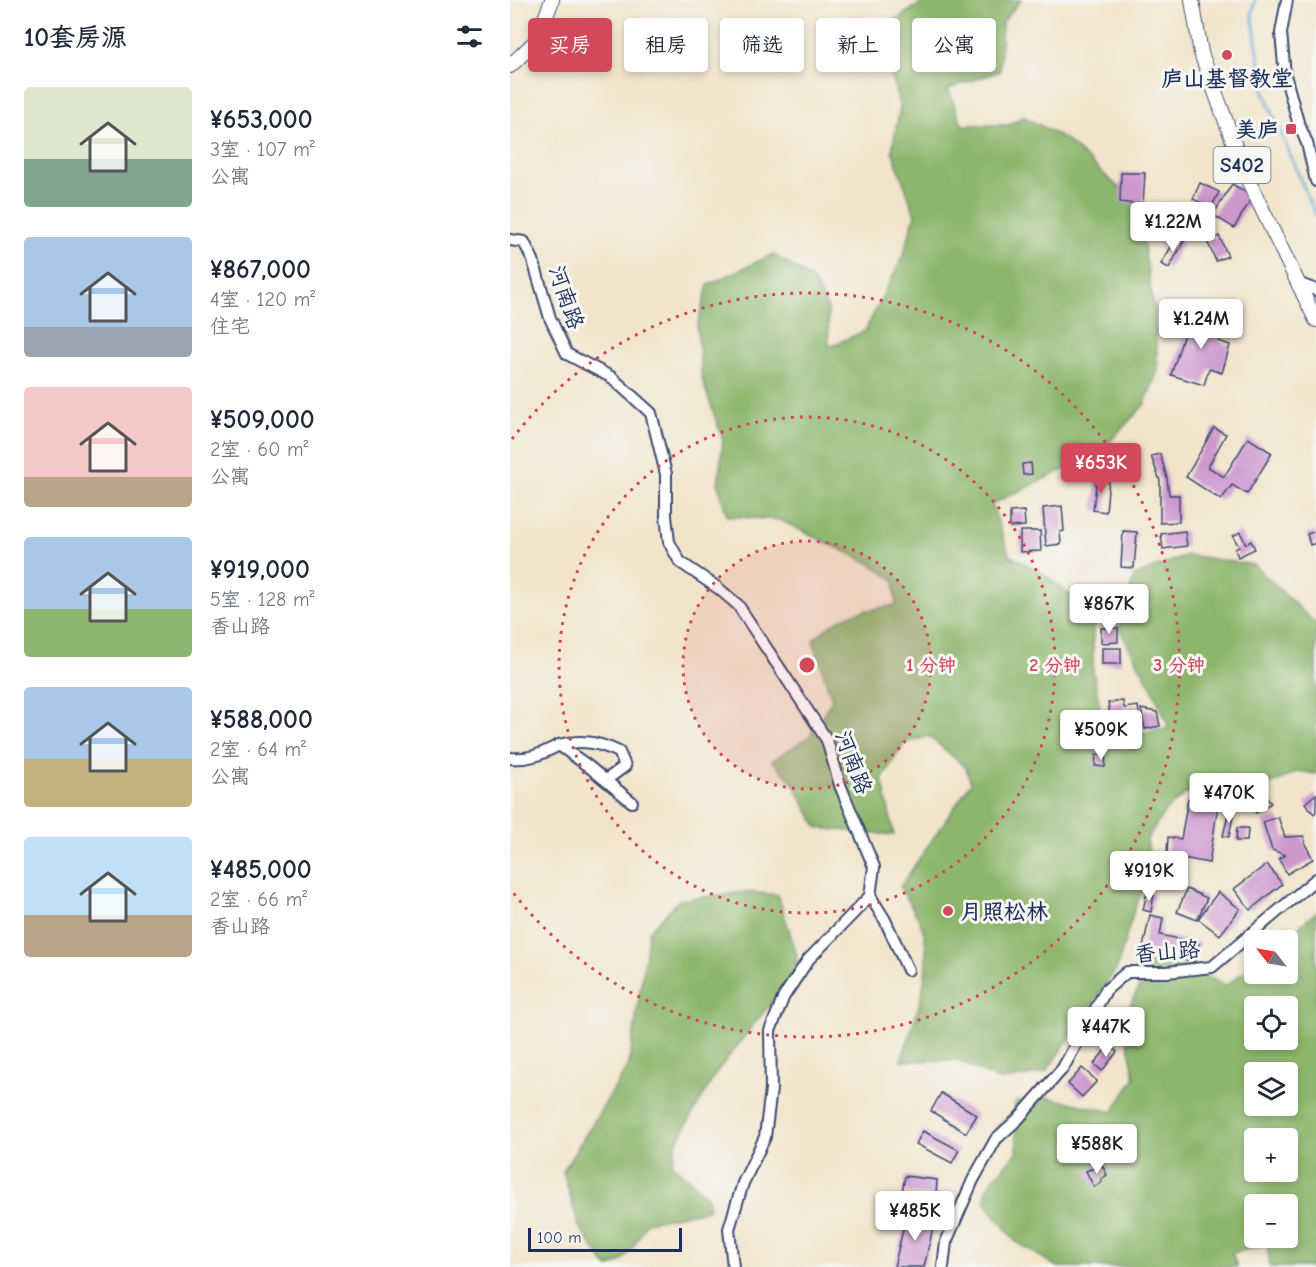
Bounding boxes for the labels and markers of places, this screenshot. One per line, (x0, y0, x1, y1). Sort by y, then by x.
marker: 庐山基督教堂 (1220, 48, 1234, 62)
place label: 庐山基督教堂 (1161, 66, 1293, 92)
place label: 美庐 (1235, 117, 1279, 143)
marker: 美庐 (1284, 122, 1298, 136)
pin: ¥1.22M (1124, 202, 1222, 253)
pin: ¥1.24M (1152, 299, 1250, 350)
pin: ¥653K (1059, 443, 1143, 494)
pin: ¥867K (1067, 584, 1151, 635)
centre of rings (797, 655, 817, 675)
pin: ¥509K (1059, 710, 1143, 761)
pin: ¥470K (1187, 773, 1271, 824)
pin: ¥919K (1107, 851, 1191, 902)
place label: 月照松林 (960, 899, 1048, 925)
marker: 月照松林 (941, 904, 955, 918)
pin: ¥447K (1064, 1007, 1148, 1058)
pin: ¥588K (1055, 1124, 1139, 1175)
pin: ¥485K (873, 1191, 957, 1242)

